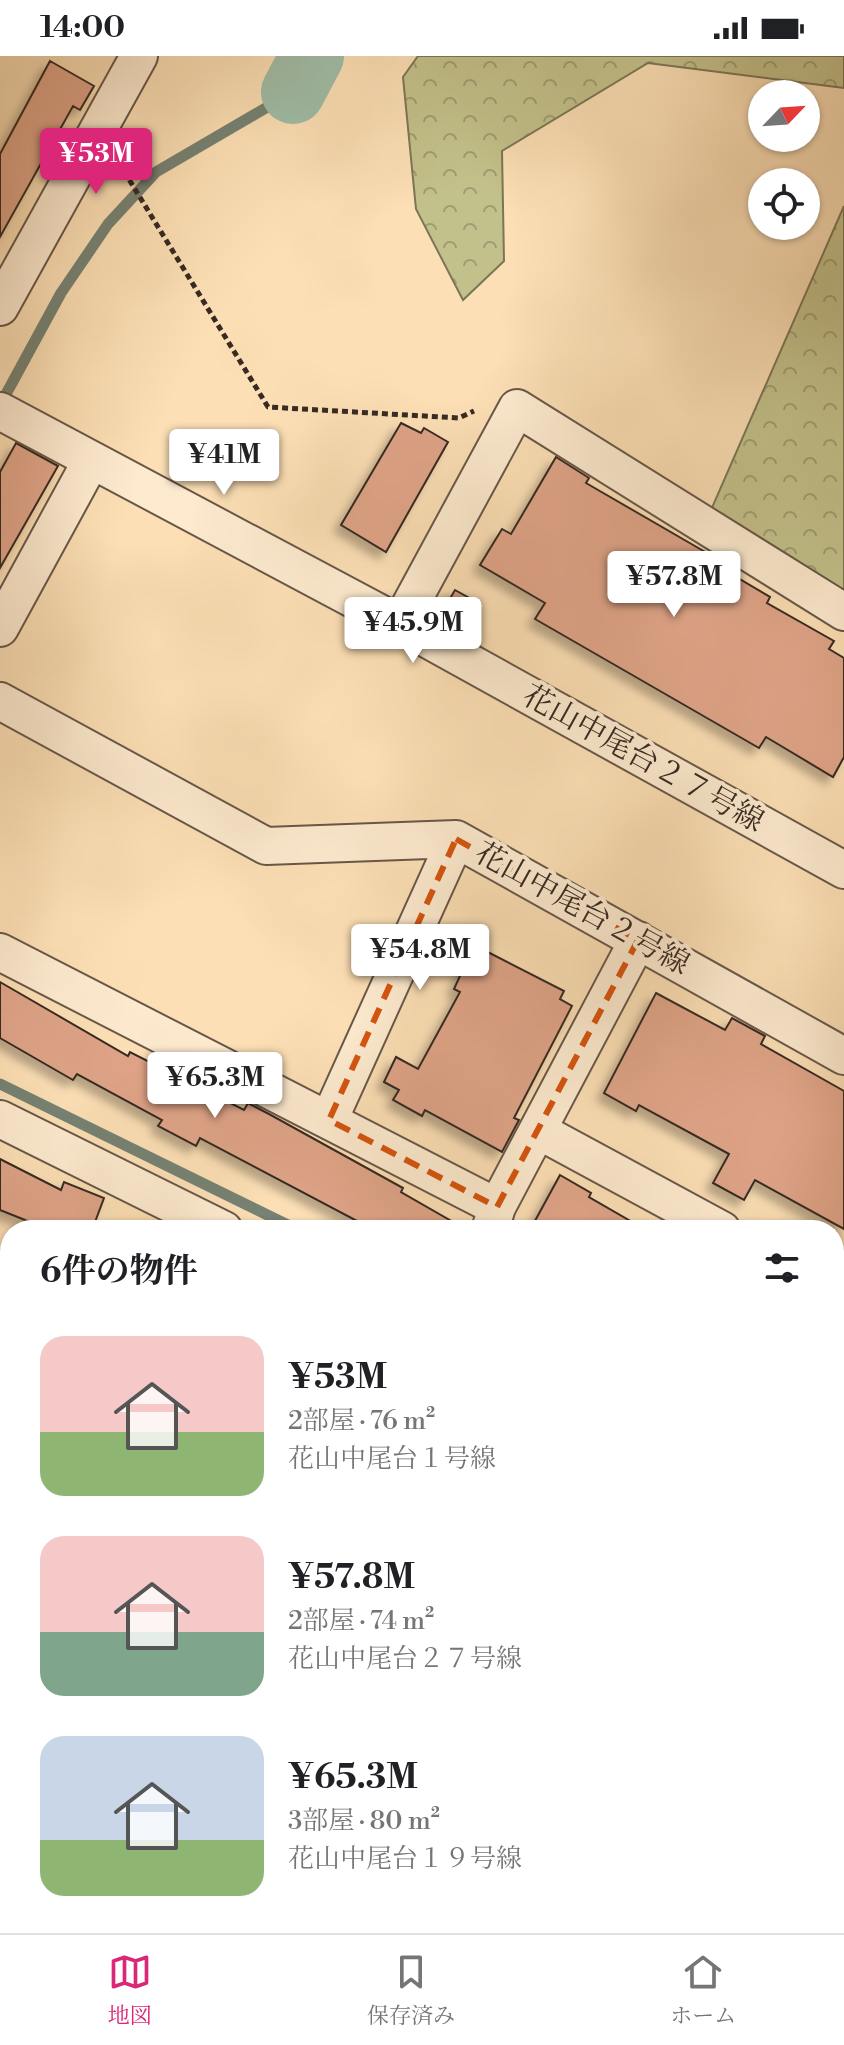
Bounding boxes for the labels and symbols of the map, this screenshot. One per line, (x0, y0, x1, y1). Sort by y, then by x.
north arrow (748, 80, 820, 152)
pin: ¥53M (49, 128, 143, 196)
pin: ¥41M (177, 429, 271, 497)
pin: ¥57.8M (609, 551, 739, 619)
pin: ¥45.9M (348, 597, 478, 665)
street label: 花山中尾台２７号線 (516, 677, 770, 841)
street label: 花山中尾台２号線 (468, 834, 696, 984)
pin: ¥54.8M (355, 924, 485, 992)
pin: ¥65.3M (150, 1052, 280, 1120)

